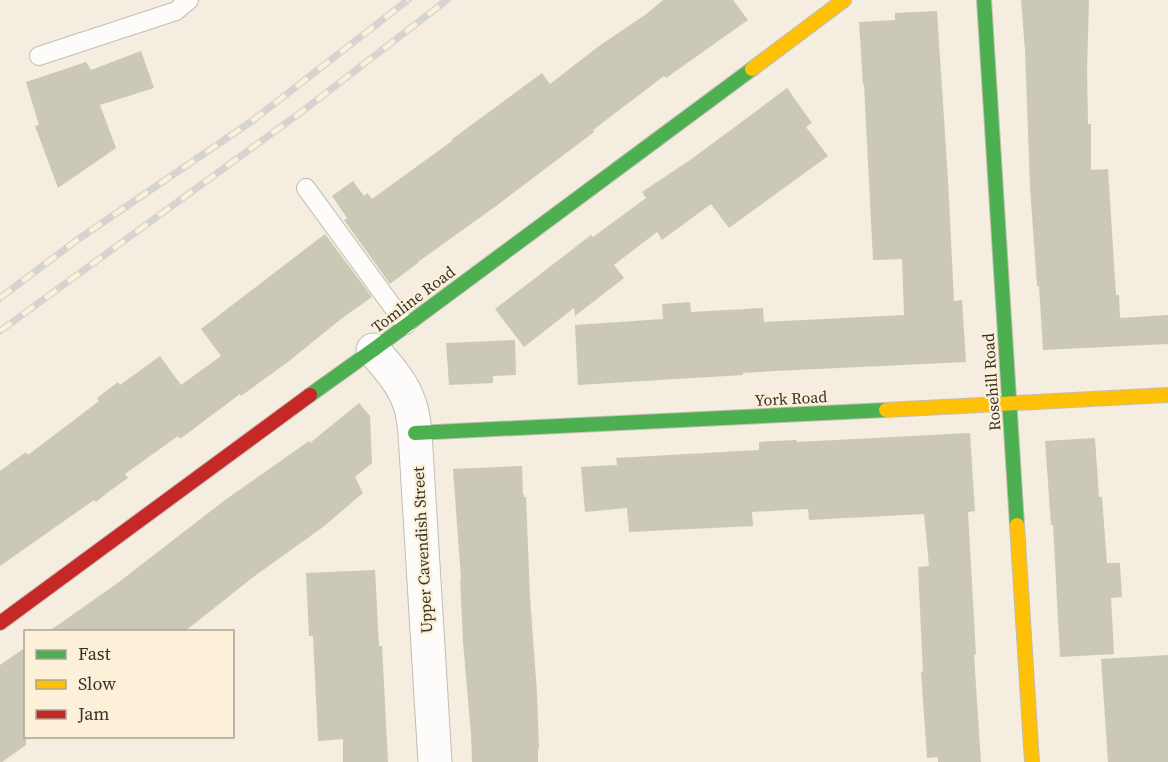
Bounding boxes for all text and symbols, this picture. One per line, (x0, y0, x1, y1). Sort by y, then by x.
street label: Tomline Road (367, 260, 459, 338)
street label: Rosehill Road (977, 332, 1005, 432)
street label: York Road (754, 385, 828, 411)
street label: Upper Cavendish Street (407, 465, 437, 634)
legend (24, 630, 234, 738)
text: Fast (78, 641, 111, 666)
text: Slow (78, 671, 116, 696)
text: Jam (77, 701, 110, 726)

